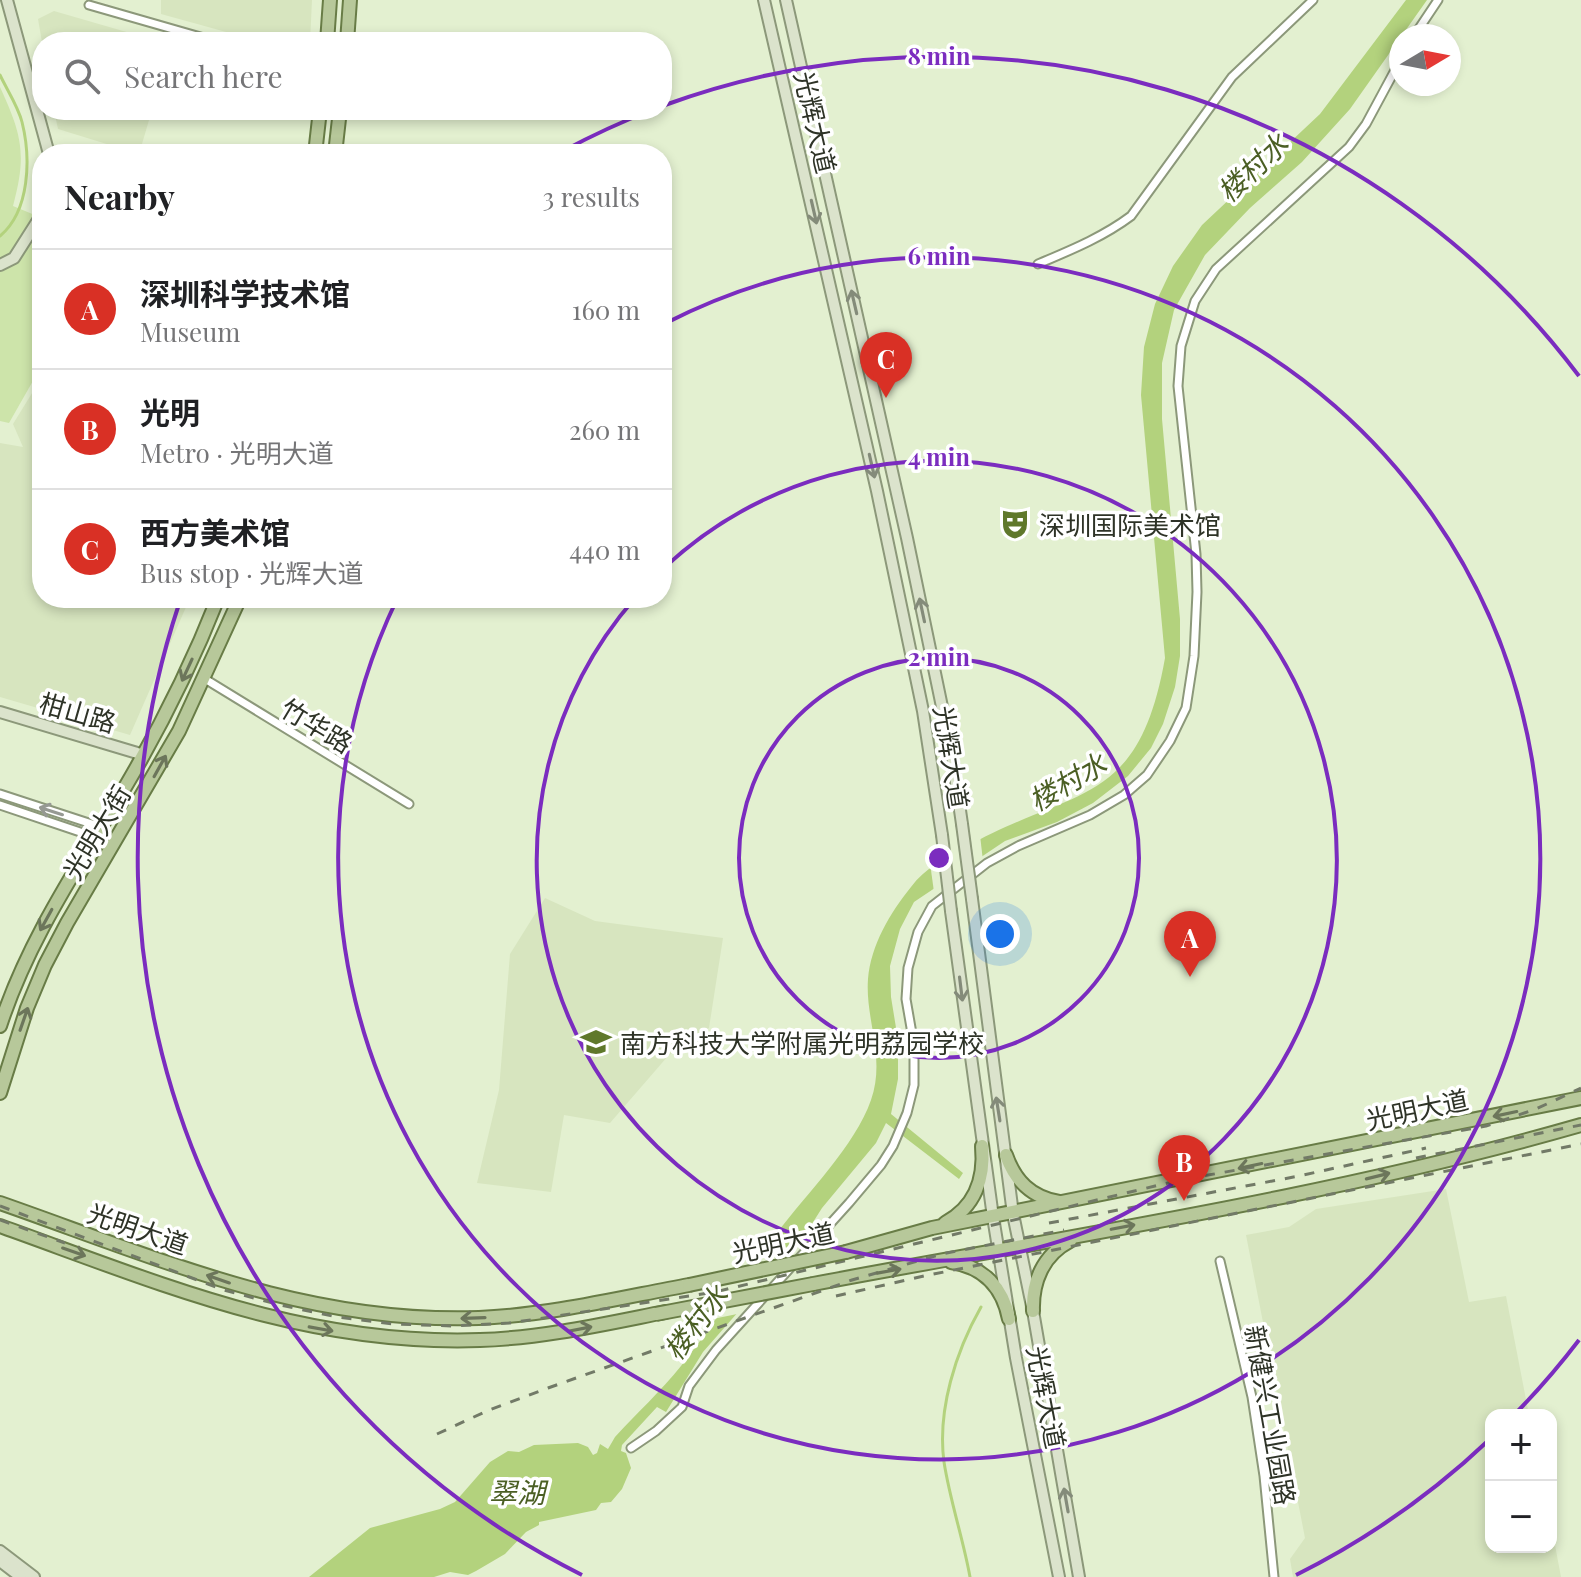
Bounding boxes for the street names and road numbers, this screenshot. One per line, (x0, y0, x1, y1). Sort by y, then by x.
street label: 光辉大道 (787, 67, 845, 177)
street label: 柑山路 (36, 684, 120, 740)
street label: 竹华路 (275, 690, 359, 760)
street label: 光辉大道 (927, 703, 977, 811)
street label: 光明大街 (54, 778, 138, 886)
street label: 光明大道 (1362, 1081, 1472, 1137)
street label: 光明大道 (83, 1195, 193, 1261)
street label: 光明大道 (728, 1214, 838, 1270)
street label: 新健兴工业园路 (1238, 1322, 1304, 1508)
street label: 光辉大道 (1020, 1343, 1074, 1451)

